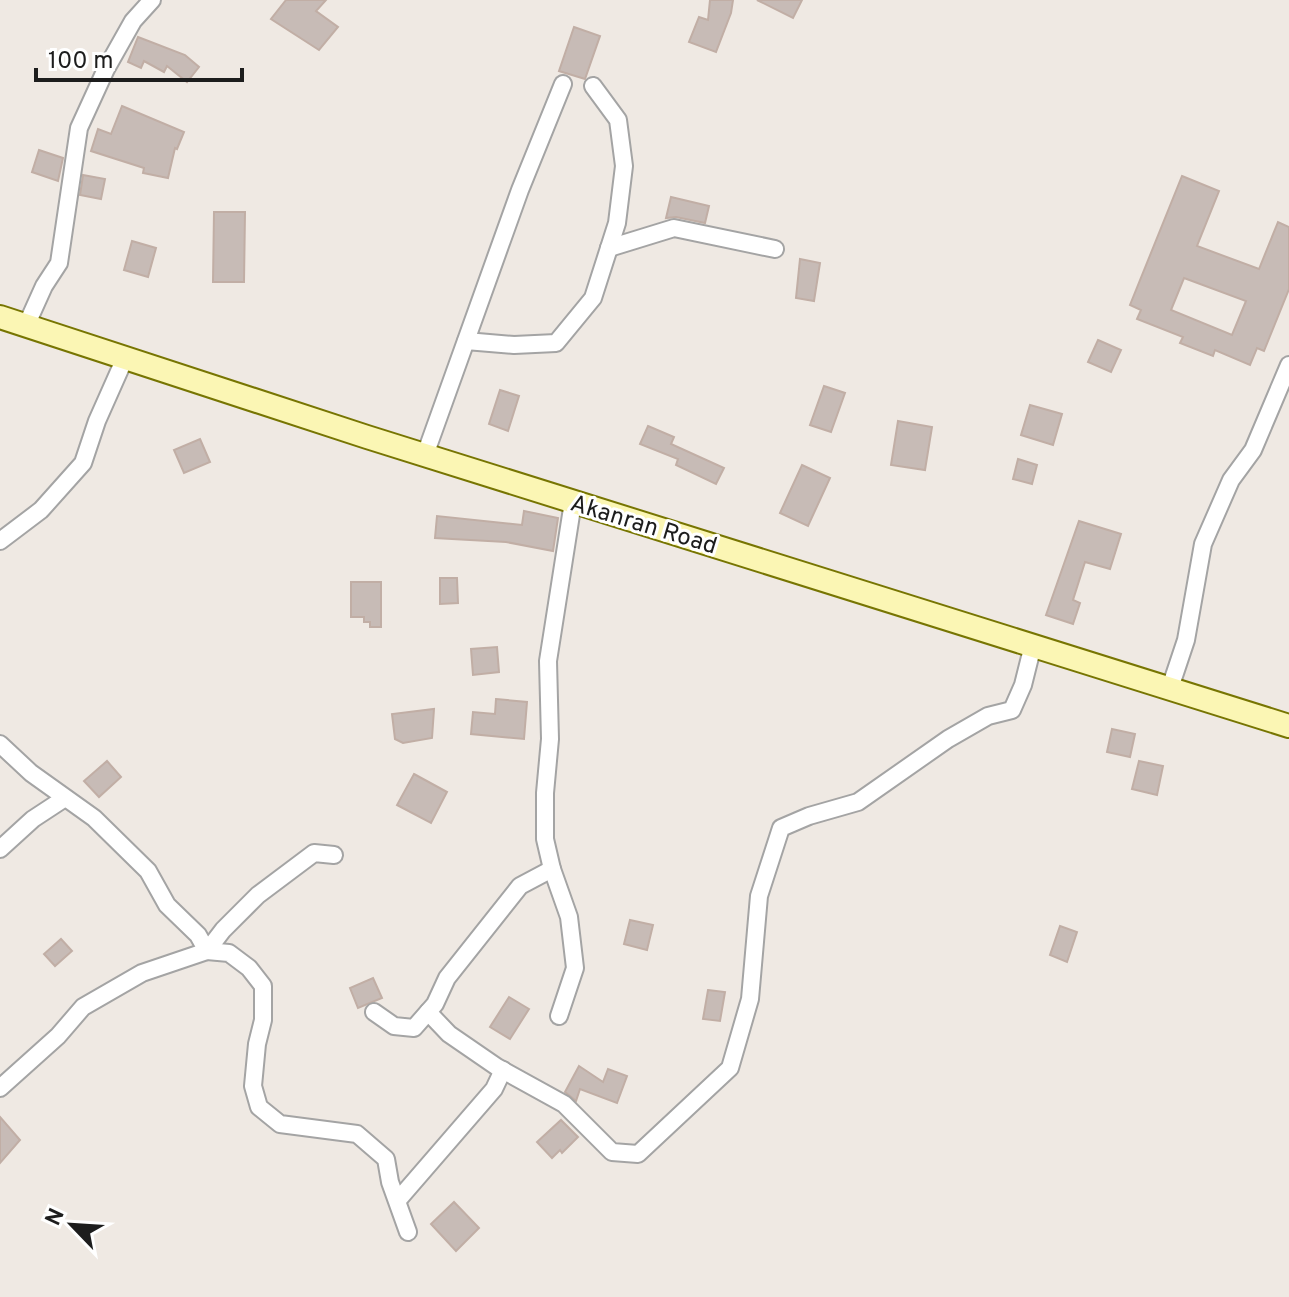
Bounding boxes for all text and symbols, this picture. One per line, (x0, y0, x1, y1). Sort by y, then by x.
scale bar (36, 32, 242, 82)
text: 100 m (48, 47, 114, 77)
street label: Akanran Road (566, 489, 720, 562)
north arrow (32, 1185, 112, 1265)
text: N (41, 1205, 72, 1230)

